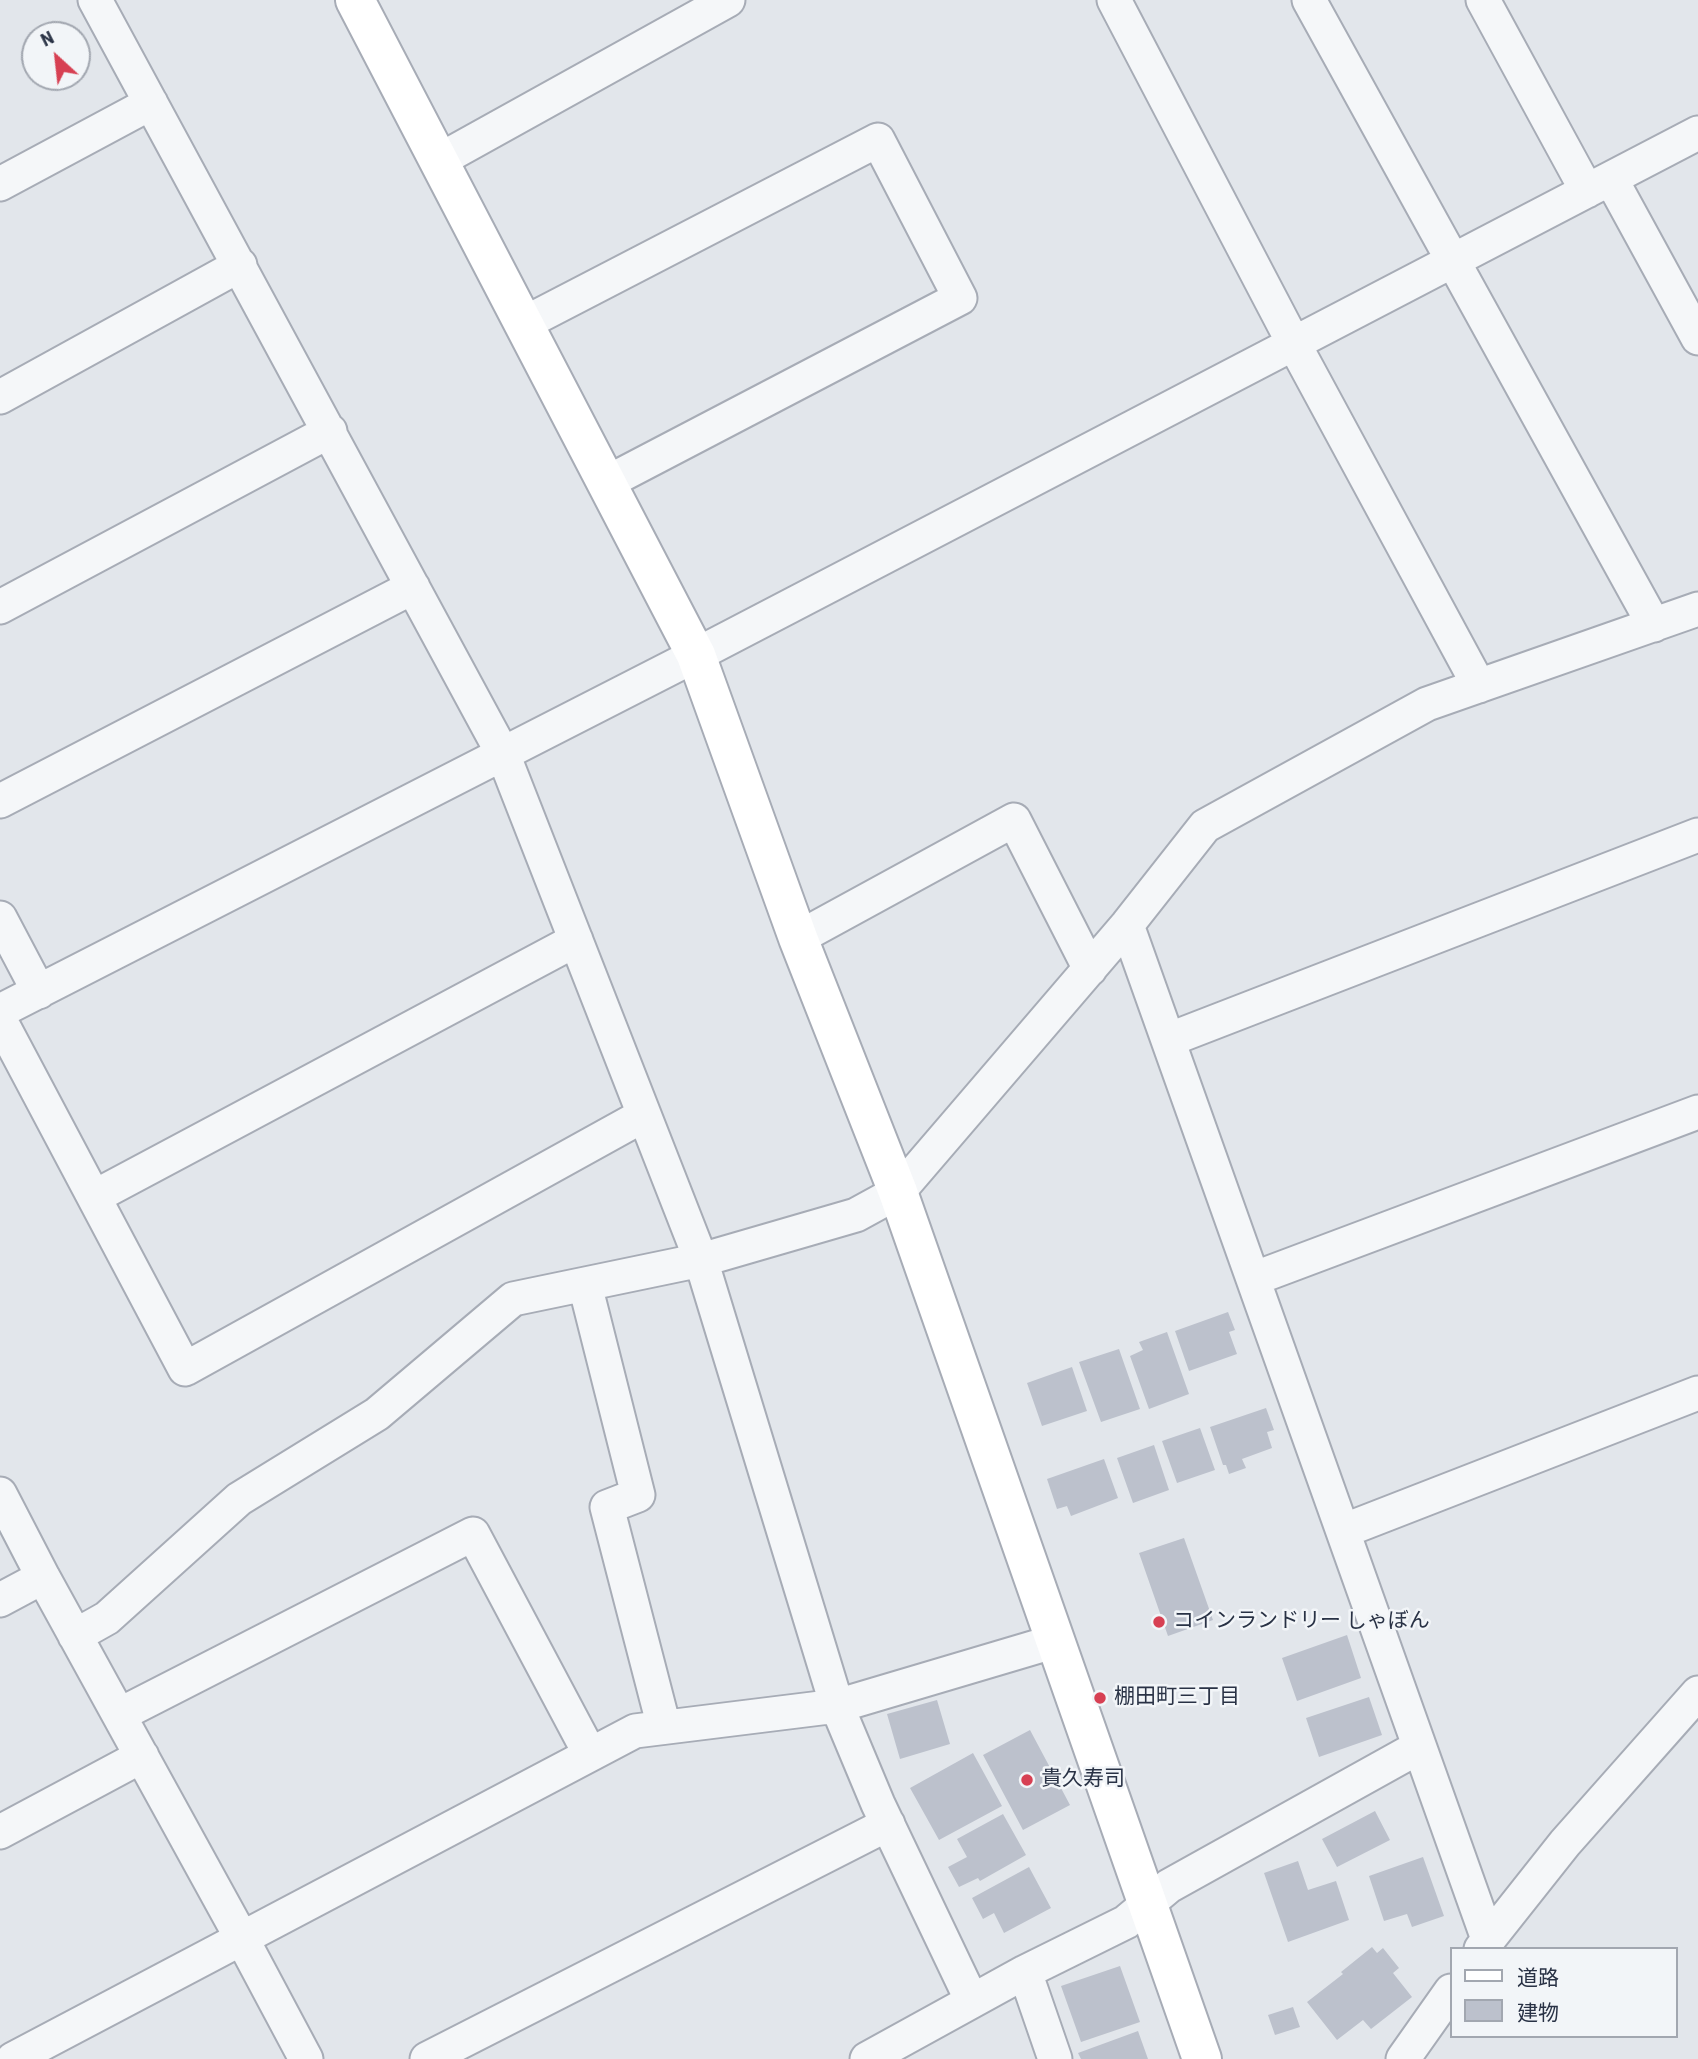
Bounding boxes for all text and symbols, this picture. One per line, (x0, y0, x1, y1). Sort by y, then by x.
north arrow (21, 21, 91, 91)
text: N (37, 26, 58, 52)
place label: コインランドリー しゃぼん (1173, 1609, 1430, 1635)
marker: コインランドリー しゃぼん (1151, 1614, 1167, 1630)
place label: 棚田町三丁目 (1114, 1685, 1240, 1711)
marker: 棚田町三丁目 (1092, 1690, 1108, 1706)
place label: 貴久寿司 (1041, 1767, 1125, 1793)
marker: 貴久寿司 (1019, 1772, 1035, 1788)
legend (1450, 1947, 1677, 2038)
text: 道路 (1517, 1966, 1559, 1990)
text: 建物 (1517, 2001, 1559, 2025)

